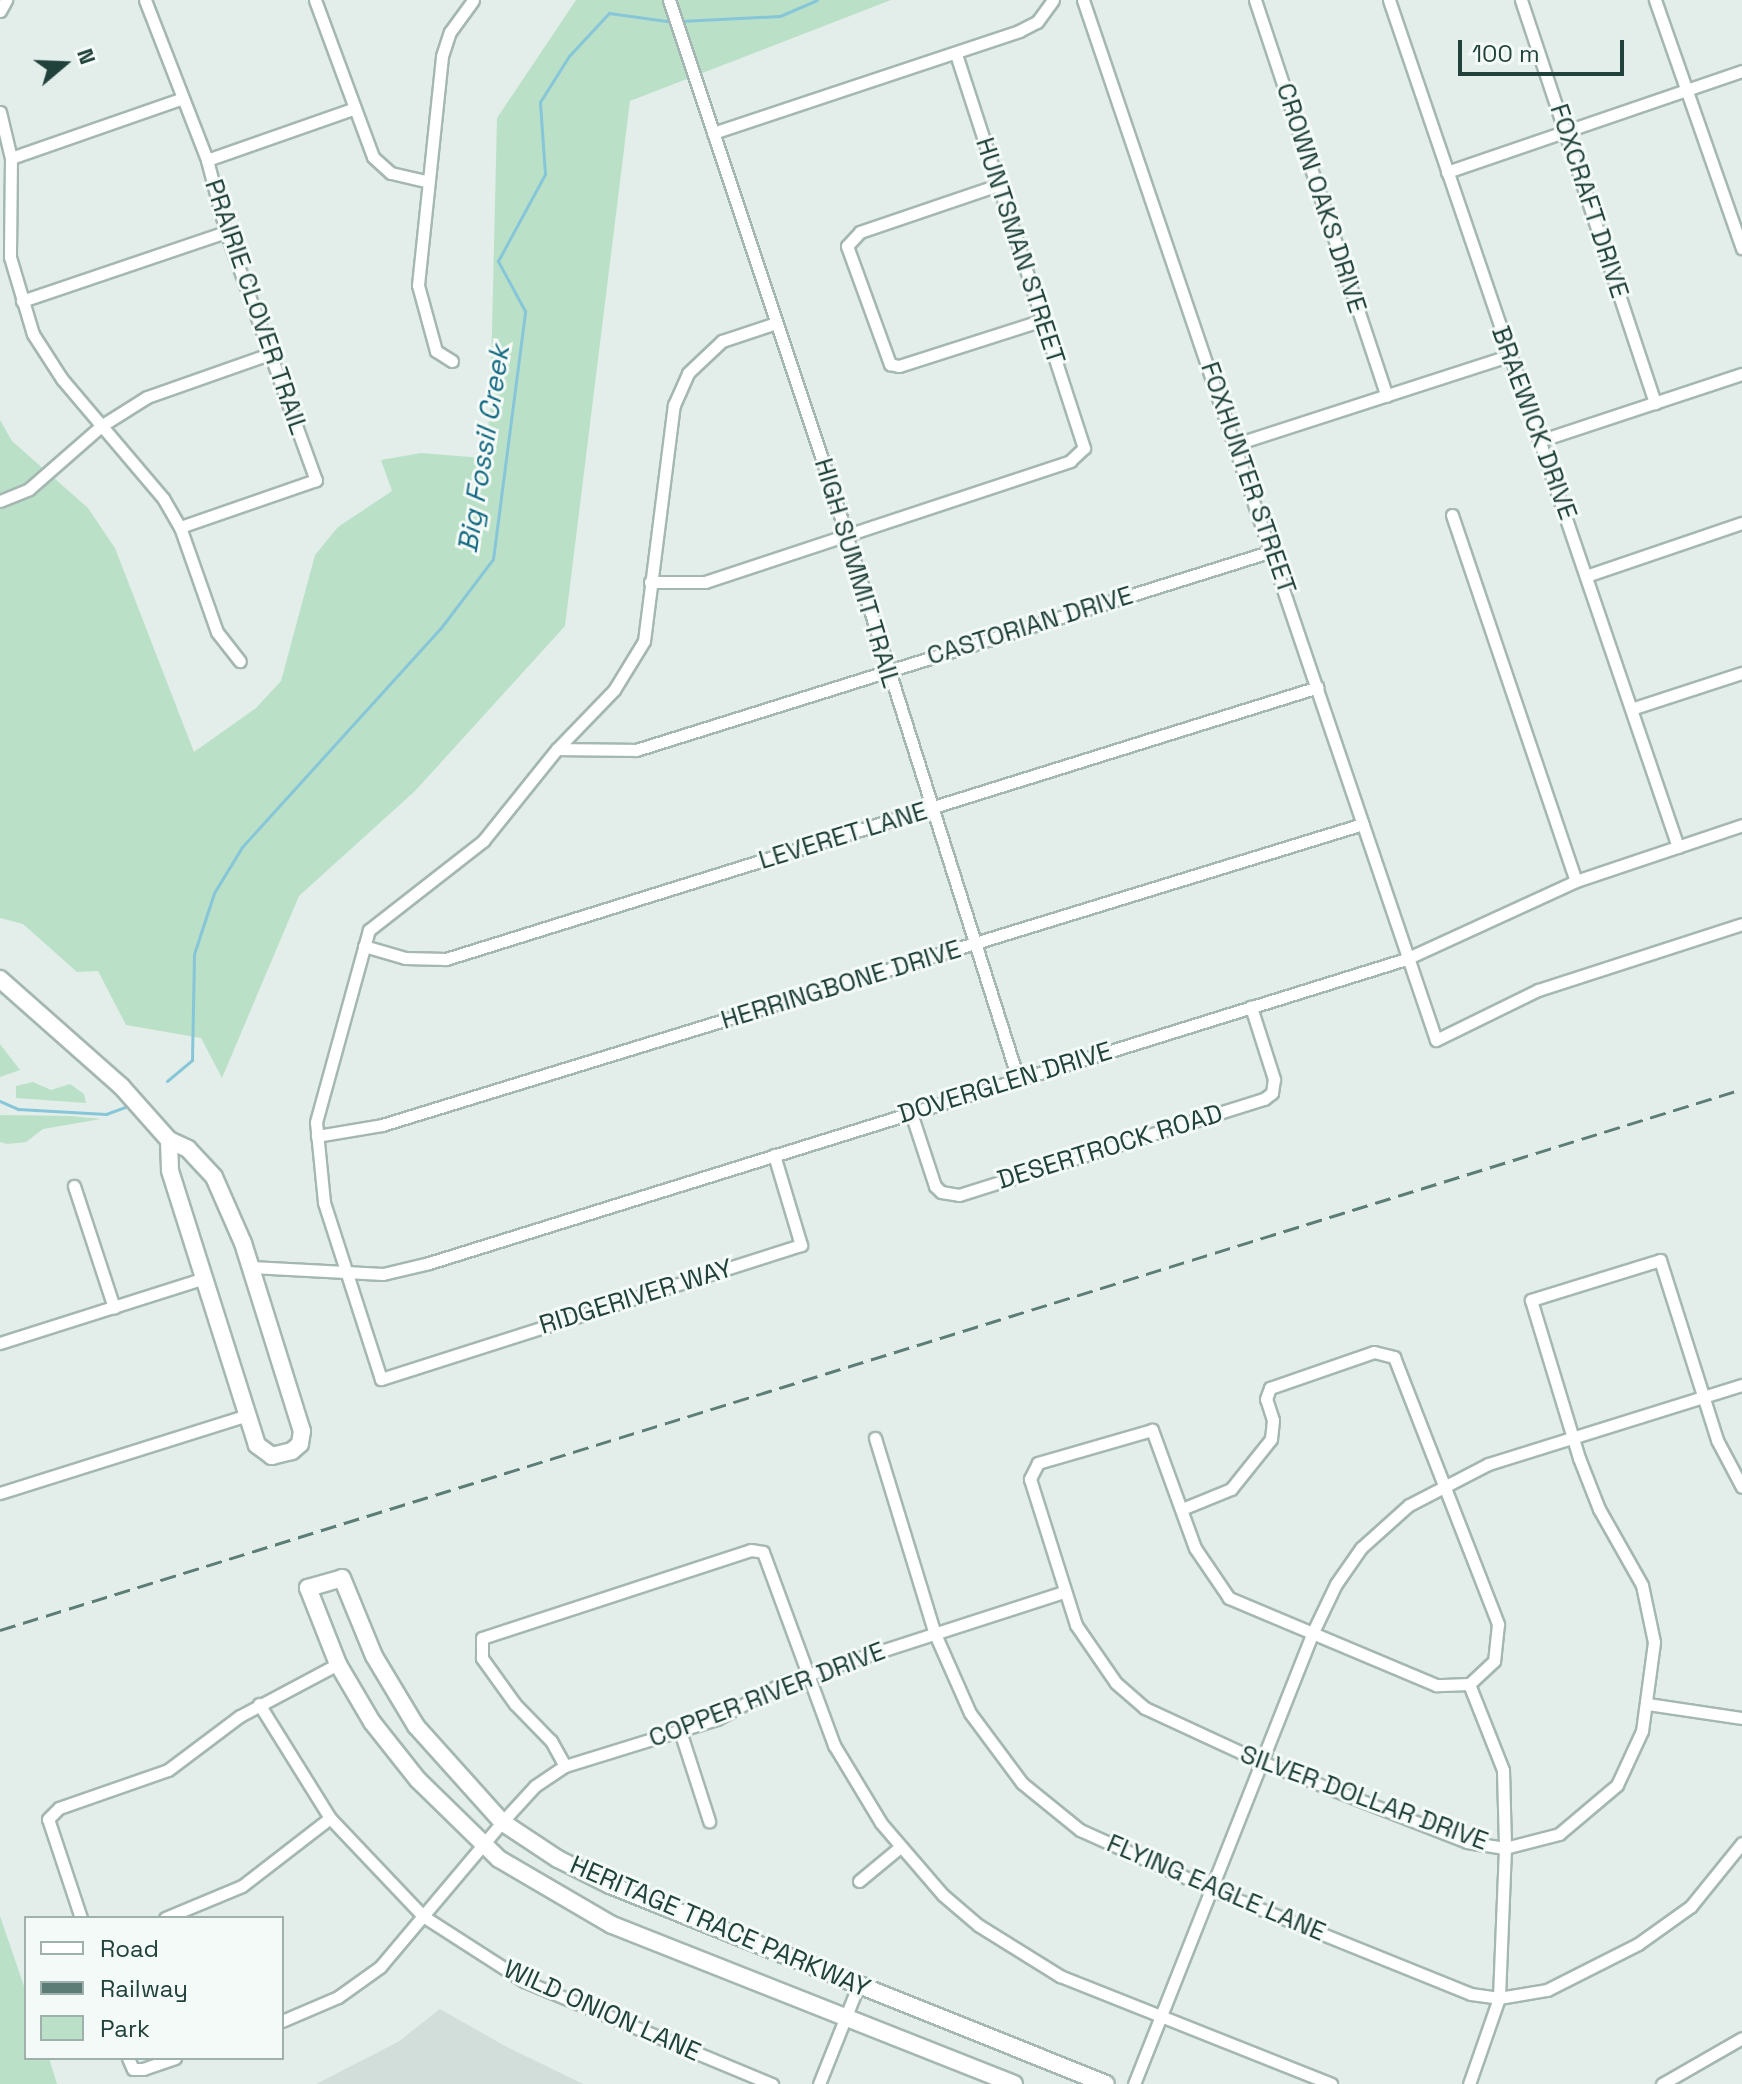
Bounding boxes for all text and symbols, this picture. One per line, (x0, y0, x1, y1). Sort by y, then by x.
north arrow (24, 24, 104, 104)
scale bar (1462, 24, 1628, 74)
text: 100 m (1472, 38, 1540, 69)
text: N (71, 45, 102, 68)
street label: CROWN OAKS DRIVE (1269, 79, 1373, 317)
street label: FOXCRAFT DRIVE (1543, 100, 1635, 302)
street label: HUNTSMAN STREET (969, 134, 1071, 368)
street label: PRAIRIE CLOVER TRAIL (198, 175, 314, 439)
street label: BRAEWICK DRIVE (1485, 322, 1583, 524)
water label: Big Fossil Creek (450, 343, 516, 555)
street label: FOXHUNTER STREET (1194, 358, 1302, 598)
street label: HIGH SUMMIT TRAIL (807, 454, 907, 692)
street label: CASTORIAN DRIVE (923, 580, 1137, 672)
street label: LEVERET LANE (755, 795, 931, 877)
street label: HERRINGBONE DRIVE (717, 934, 965, 1036)
street label: DOVERGLEN DRIVE (894, 1036, 1116, 1130)
street label: DESERTROCK ROAD (994, 1098, 1226, 1196)
street label: RIDGERIVER WAY (535, 1253, 737, 1341)
street label: COPPER RIVER DRIVE (645, 1636, 889, 1754)
street label: SILVER DOLLAR DRIVE (1236, 1739, 1492, 1857)
street label: FLYING EAGLE LANE (1102, 1828, 1330, 1948)
street label: HERITAGE TRACE PARKWAY (565, 1849, 875, 2005)
legend (24, 1916, 284, 2060)
text: Road (100, 1933, 159, 1964)
street label: WILD ONION LANE (499, 1954, 705, 2068)
text: Railway (100, 1973, 188, 2004)
text: Park (100, 2013, 150, 2044)

